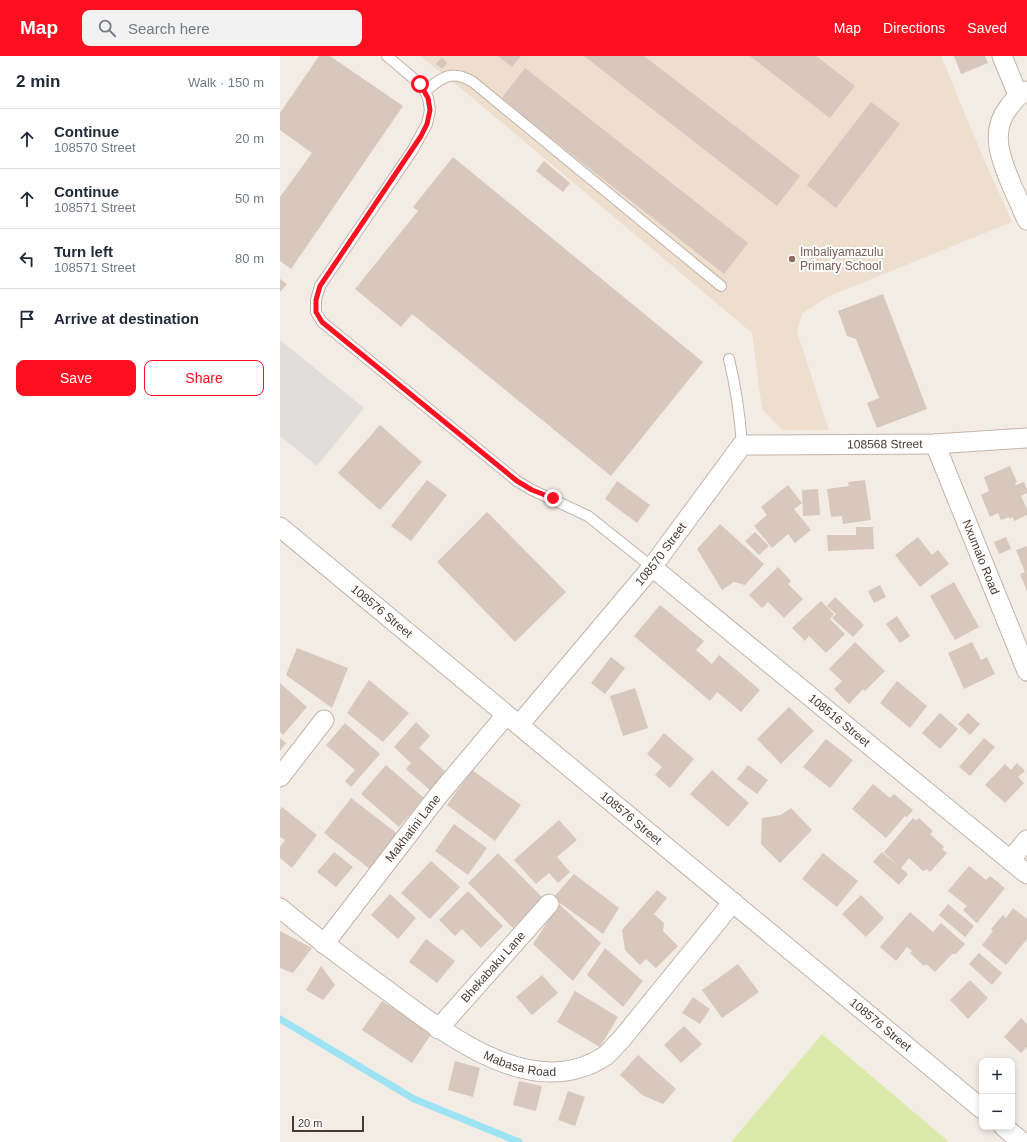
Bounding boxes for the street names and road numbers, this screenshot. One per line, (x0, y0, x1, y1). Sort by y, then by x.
street label: 108568 Street (847, 437, 923, 451)
street label: Nxumalo Road (959, 518, 1002, 597)
street label: 108570 Street (632, 519, 690, 589)
street label: 108576 Street (348, 582, 416, 641)
street label: 108516 Street (806, 691, 873, 750)
street label: 108576 Street (597, 789, 665, 848)
street label: Makhatini Lane (383, 791, 444, 865)
street label: Bhekabaku Lane (458, 928, 529, 1005)
street label: 108576 Street (847, 995, 915, 1055)
street label: Mabasa Road (481, 1048, 556, 1079)

